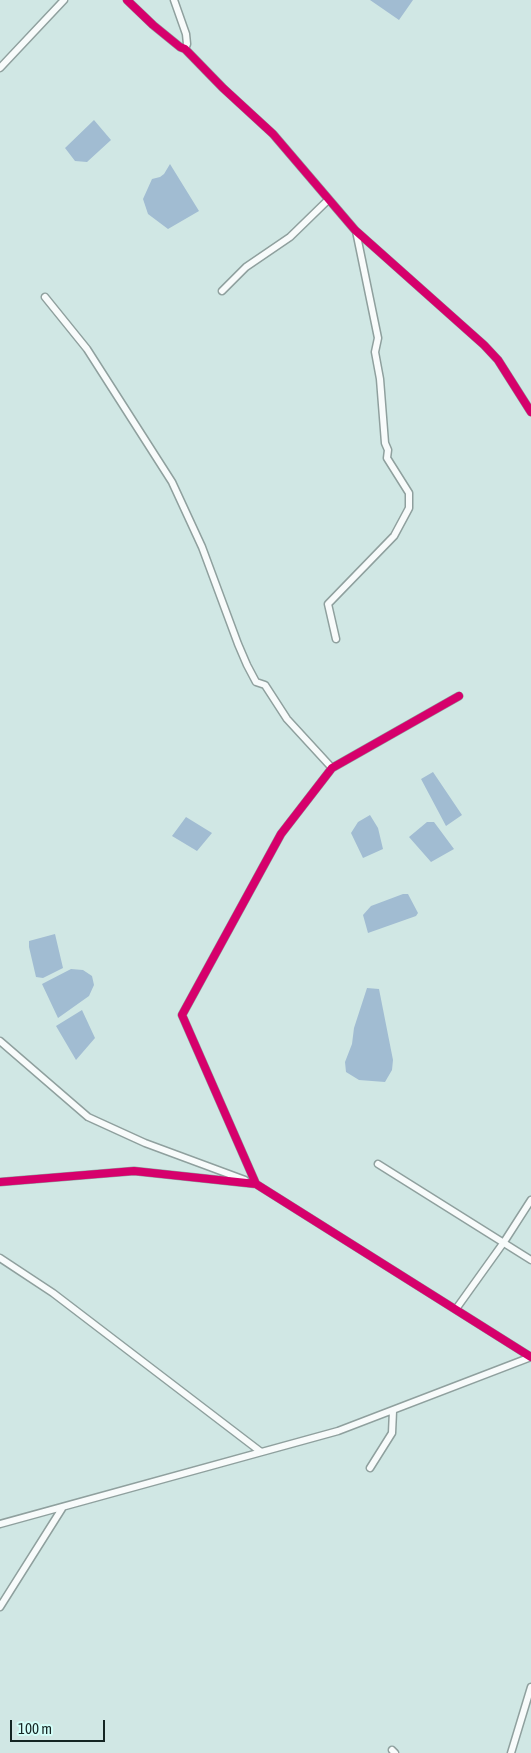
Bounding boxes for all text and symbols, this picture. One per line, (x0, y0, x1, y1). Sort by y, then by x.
scale bar (12, 1710, 108, 1742)
text: 100 m (18, 1720, 52, 1737)

